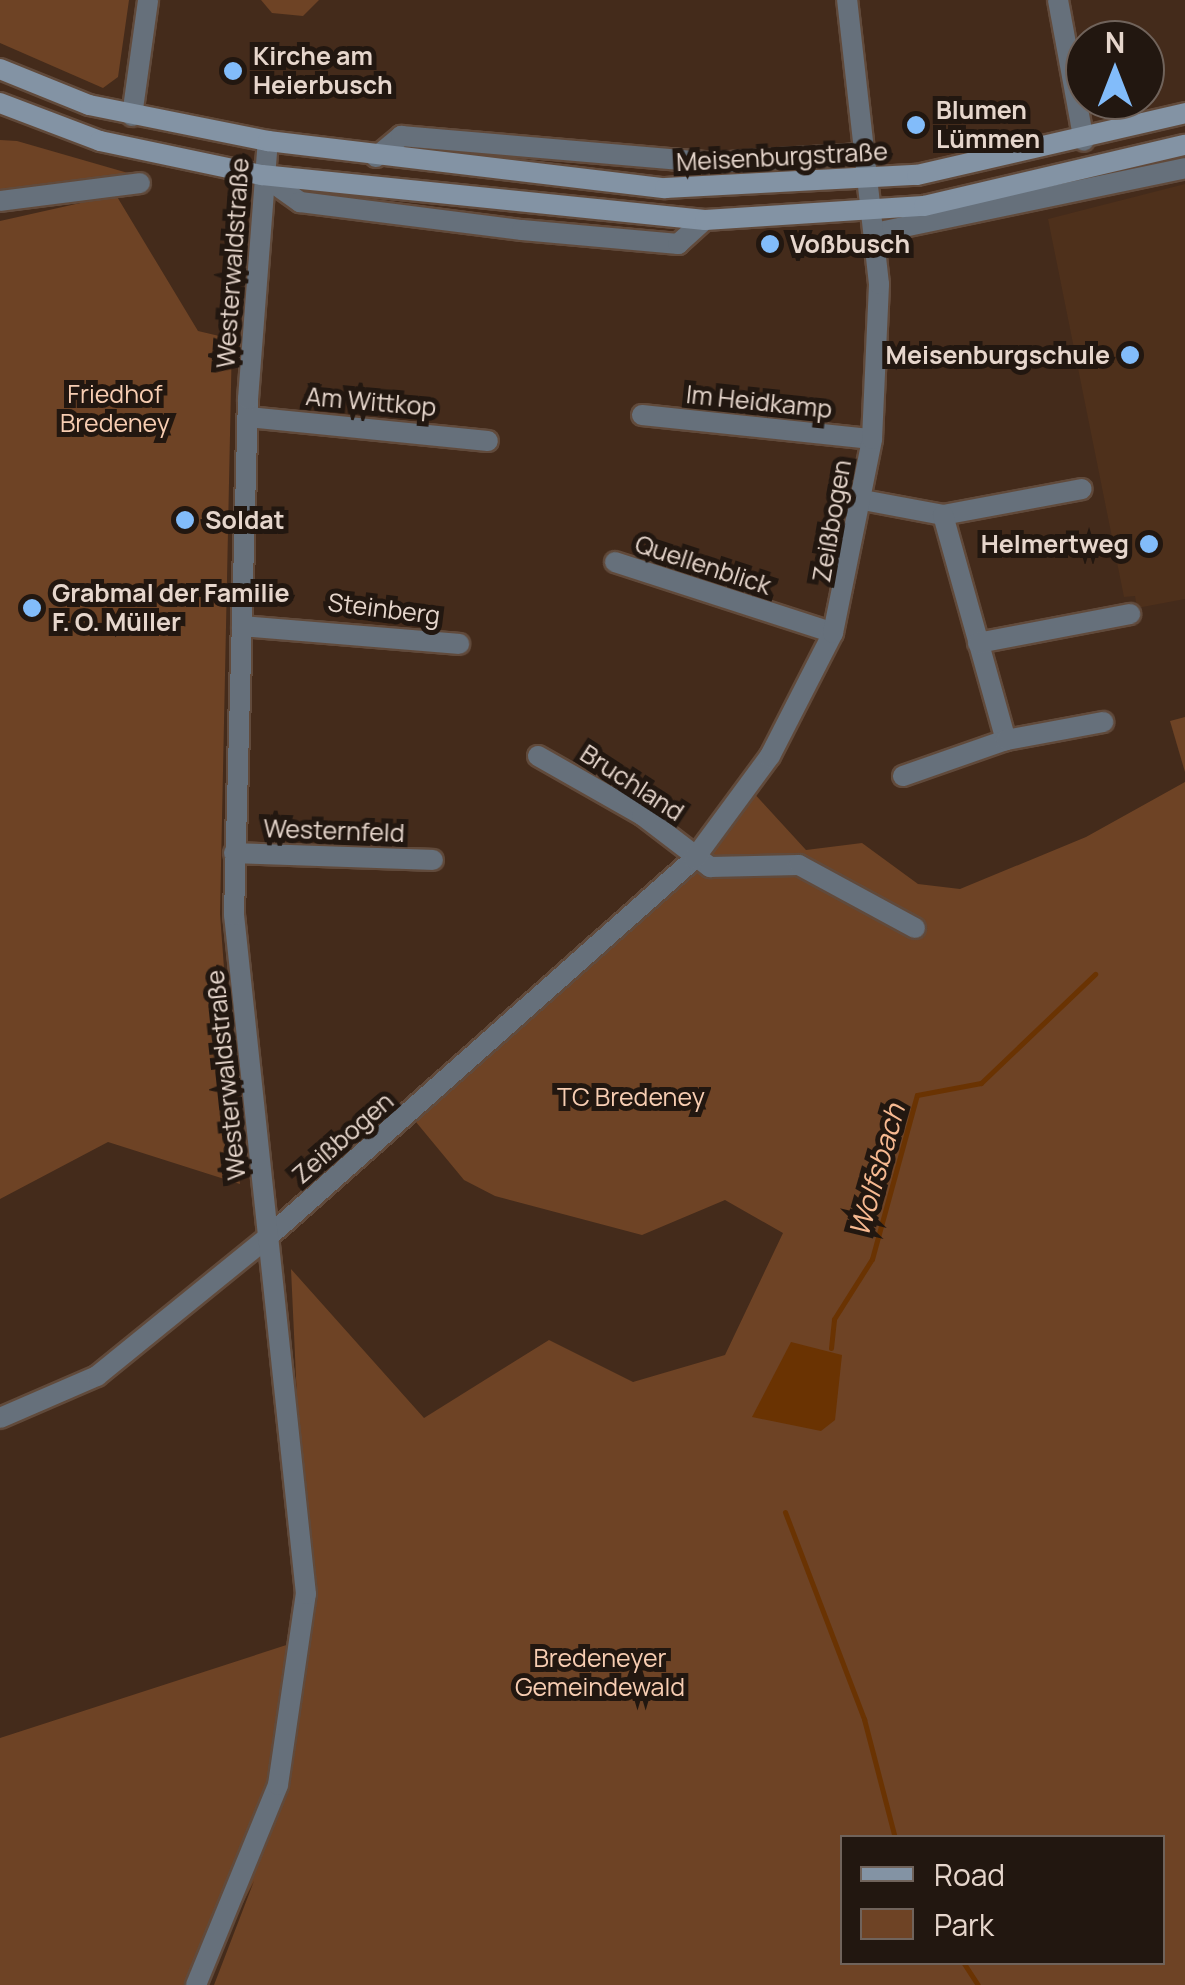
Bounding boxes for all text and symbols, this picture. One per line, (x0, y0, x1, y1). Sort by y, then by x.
north arrow (1065, 20, 1165, 120)
text: N (1105, 23, 1125, 61)
place label: Kirche am Heierbusch (253, 42, 393, 101)
marker: Kirche am Heierbusch (222, 60, 244, 82)
place label: Blumen Lümmen (936, 96, 1040, 155)
marker: Blumen Lümmen (905, 114, 927, 136)
street label: Meisenburgstraße (675, 136, 889, 178)
street label: Westerwaldstraße (211, 157, 255, 369)
place label: Voßbusch (790, 229, 910, 259)
marker: Voßbusch (759, 233, 781, 255)
place label: Meisenburgschule (886, 340, 1110, 370)
marker: Meisenburgschule (1119, 344, 1141, 366)
street label: Im Heidkamp (684, 379, 834, 425)
park label: Friedhof Bredeney (60, 380, 170, 439)
street label: Am Wittkop (304, 381, 438, 423)
street label: Zeißbogen (806, 457, 858, 585)
place label: Soldat (205, 505, 285, 535)
marker: Soldat (174, 509, 196, 531)
street label: Quellenblick (631, 529, 775, 601)
place label: Helmertweg (981, 529, 1129, 559)
marker: Helmertweg (1138, 533, 1160, 555)
place label: Grabmal der Familie F. O. Müller (52, 579, 290, 638)
street label: Steinberg (326, 587, 442, 631)
marker: Grabmal der Familie F. O. Müller (21, 597, 43, 619)
street label: Bruchland (575, 739, 689, 827)
street label: Westernfeld (263, 814, 405, 848)
street label: Westerwaldstraße (200, 969, 252, 1181)
park label: TC Bredeney (557, 1082, 705, 1112)
street label: Zeißbogen (286, 1086, 400, 1190)
water label: Wolfsbach (841, 1100, 911, 1240)
park label: Bredeneyer Gemeindewald (515, 1644, 685, 1703)
legend (840, 1835, 1165, 1965)
text: Road (934, 1854, 1005, 1895)
text: Park (934, 1904, 994, 1945)

